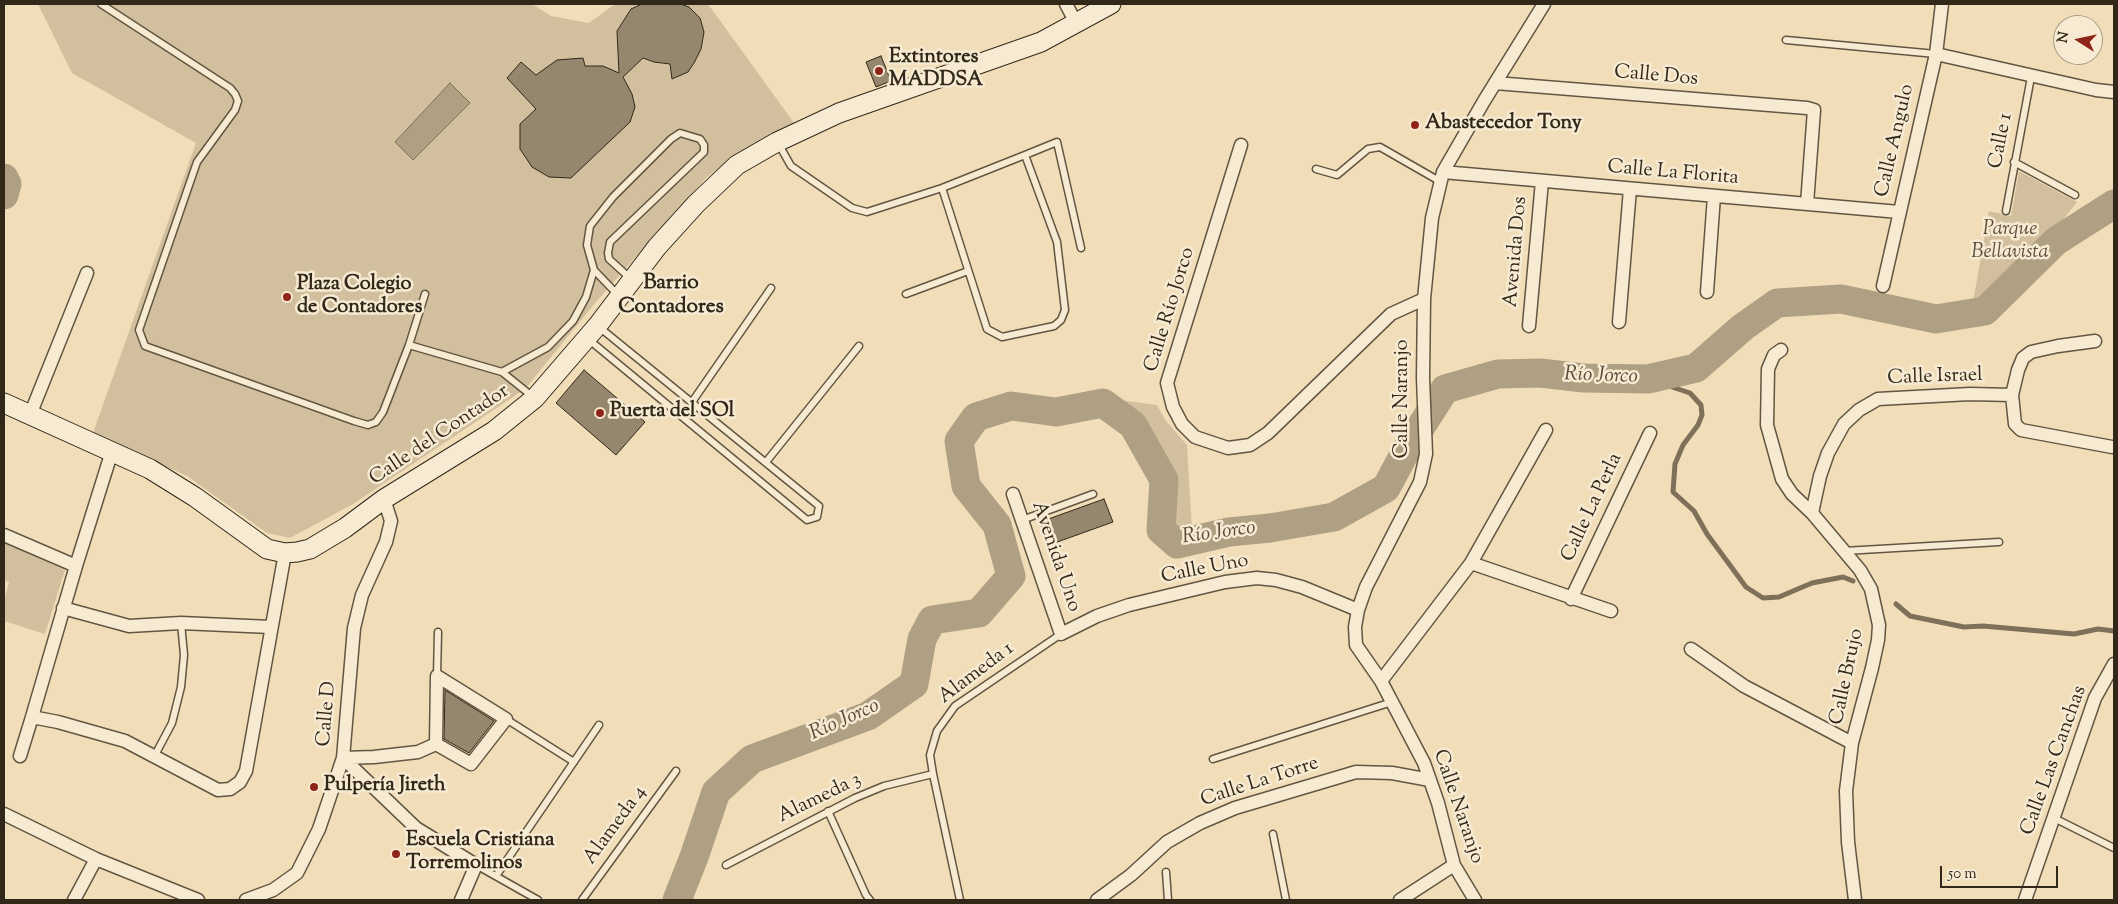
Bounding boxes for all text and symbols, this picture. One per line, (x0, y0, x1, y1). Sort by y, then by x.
north arrow (2053, 15, 2103, 65)
text: N (2053, 30, 2075, 45)
place label: Extintores MADDSA (889, 47, 983, 94)
street label: Calle Dos (1613, 61, 1699, 93)
marker: Extintores MADDSA (873, 65, 885, 77)
street label: Calle Angulo (1871, 82, 1921, 200)
street label: Calle 1 (1985, 111, 2019, 171)
place label: Abastecedor Tony (1425, 113, 1582, 137)
marker: Abastecedor Tony (1409, 119, 1421, 131)
street label: Calle La Florita (1606, 156, 1740, 192)
street label: Avenida Dos (1500, 196, 1534, 308)
park label: Parque Bellavista (1971, 219, 2049, 266)
street label: Calle Río Jorco (1141, 245, 1201, 375)
district label: Barrio Contadores (618, 271, 724, 321)
place label: Plaza Colegio de Contadores (297, 274, 422, 321)
marker: Plaza Colegio de Contadores (281, 291, 293, 303)
street label: Calle Naranjo (1392, 339, 1416, 459)
water label: Río Jorco (1564, 363, 1638, 391)
street label: Calle Israel (1887, 364, 1983, 392)
street label: Calle del Contador (366, 380, 514, 492)
place label: Puerta del SOl (610, 401, 734, 425)
marker: Puerta del SOl (594, 407, 606, 419)
street label: Calle La Perla (1557, 450, 1629, 566)
street label: Avenida Uno (1025, 499, 1085, 615)
water label: Río Jorco (1181, 516, 1257, 552)
street label: Calle Uno (1159, 550, 1251, 590)
street label: Calle Brujo (1826, 627, 1870, 727)
street label: Alameda 1 (935, 638, 1019, 710)
street label: Calle D (313, 680, 343, 748)
street label: Calle Las Canchas (2017, 683, 2093, 839)
water label: Río Jorco (806, 694, 884, 748)
street label: Calle Naranjo (1426, 747, 1488, 867)
street label: Calle La Torre (1198, 753, 1322, 813)
street label: Alameda 3 (774, 769, 866, 829)
place label: Pulpería Jireth (324, 775, 446, 799)
marker: Pulpería Jireth (308, 781, 320, 793)
street label: Alameda 4 (579, 782, 653, 870)
place label: Escuela Cristiana Torremolinos (406, 830, 554, 877)
marker: Escuela Cristiana Torremolinos (390, 848, 402, 860)
scale bar (1943, 856, 2060, 888)
text: 50 m (1948, 864, 1977, 885)

